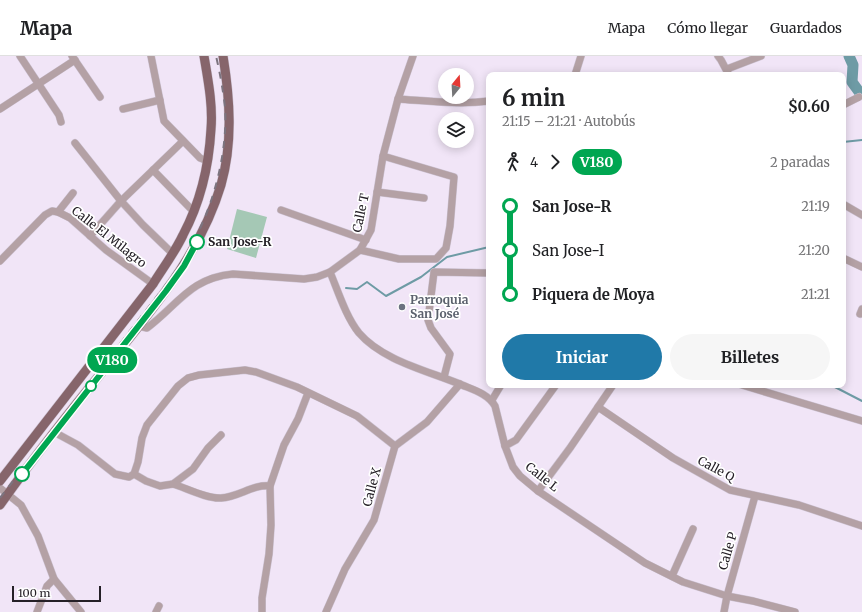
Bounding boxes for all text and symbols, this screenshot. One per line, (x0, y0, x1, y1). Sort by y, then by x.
text: Mapa (20, 16, 72, 40)
text: Mapa (608, 19, 645, 37)
text: Cómo llegar (667, 19, 748, 37)
text: Guardados (770, 19, 842, 37)
north arrow (438, 68, 474, 104)
map controls (438, 68, 474, 148)
text: 6 min (502, 84, 565, 112)
text: $0.60 (788, 97, 830, 116)
button: layers (438, 112, 474, 148)
text: 21:15 – 21:21 · Autobús (502, 113, 635, 130)
icon: walk (502, 151, 524, 173)
icon: forward (544, 151, 566, 173)
text: V180 (580, 153, 614, 171)
text: 4 (530, 154, 538, 171)
text: 2 paradas (770, 154, 830, 171)
street label: Calle T (349, 191, 372, 234)
text: San Jose-R (532, 197, 611, 216)
text: 21:19 (801, 198, 830, 215)
street label: Calle El Milagro (69, 203, 150, 270)
marker: San Jose-R (189, 234, 205, 250)
place label: San Jose-R (208, 234, 272, 249)
text: San Jose-I (532, 241, 604, 260)
text: 21:20 (798, 242, 830, 259)
text: Piquera de Moya (532, 285, 655, 304)
text: 21:21 (801, 286, 830, 303)
place label: Parroquia San José (410, 292, 469, 321)
marker: Parroquia San José (397, 302, 407, 312)
button: Iniciar (502, 334, 662, 380)
button: Billetes (670, 334, 830, 380)
line badge: V180 (84, 347, 140, 373)
text: V180 (95, 351, 129, 369)
unlabelled marker (85, 380, 97, 392)
street label: Calle Q (695, 453, 738, 485)
street label: Calle L (523, 459, 562, 495)
street label: Calle X (359, 465, 384, 508)
unlabelled marker (14, 466, 30, 482)
street label: Calle P (715, 530, 740, 572)
scale bar (12, 584, 101, 603)
text: 100 m (18, 586, 50, 600)

